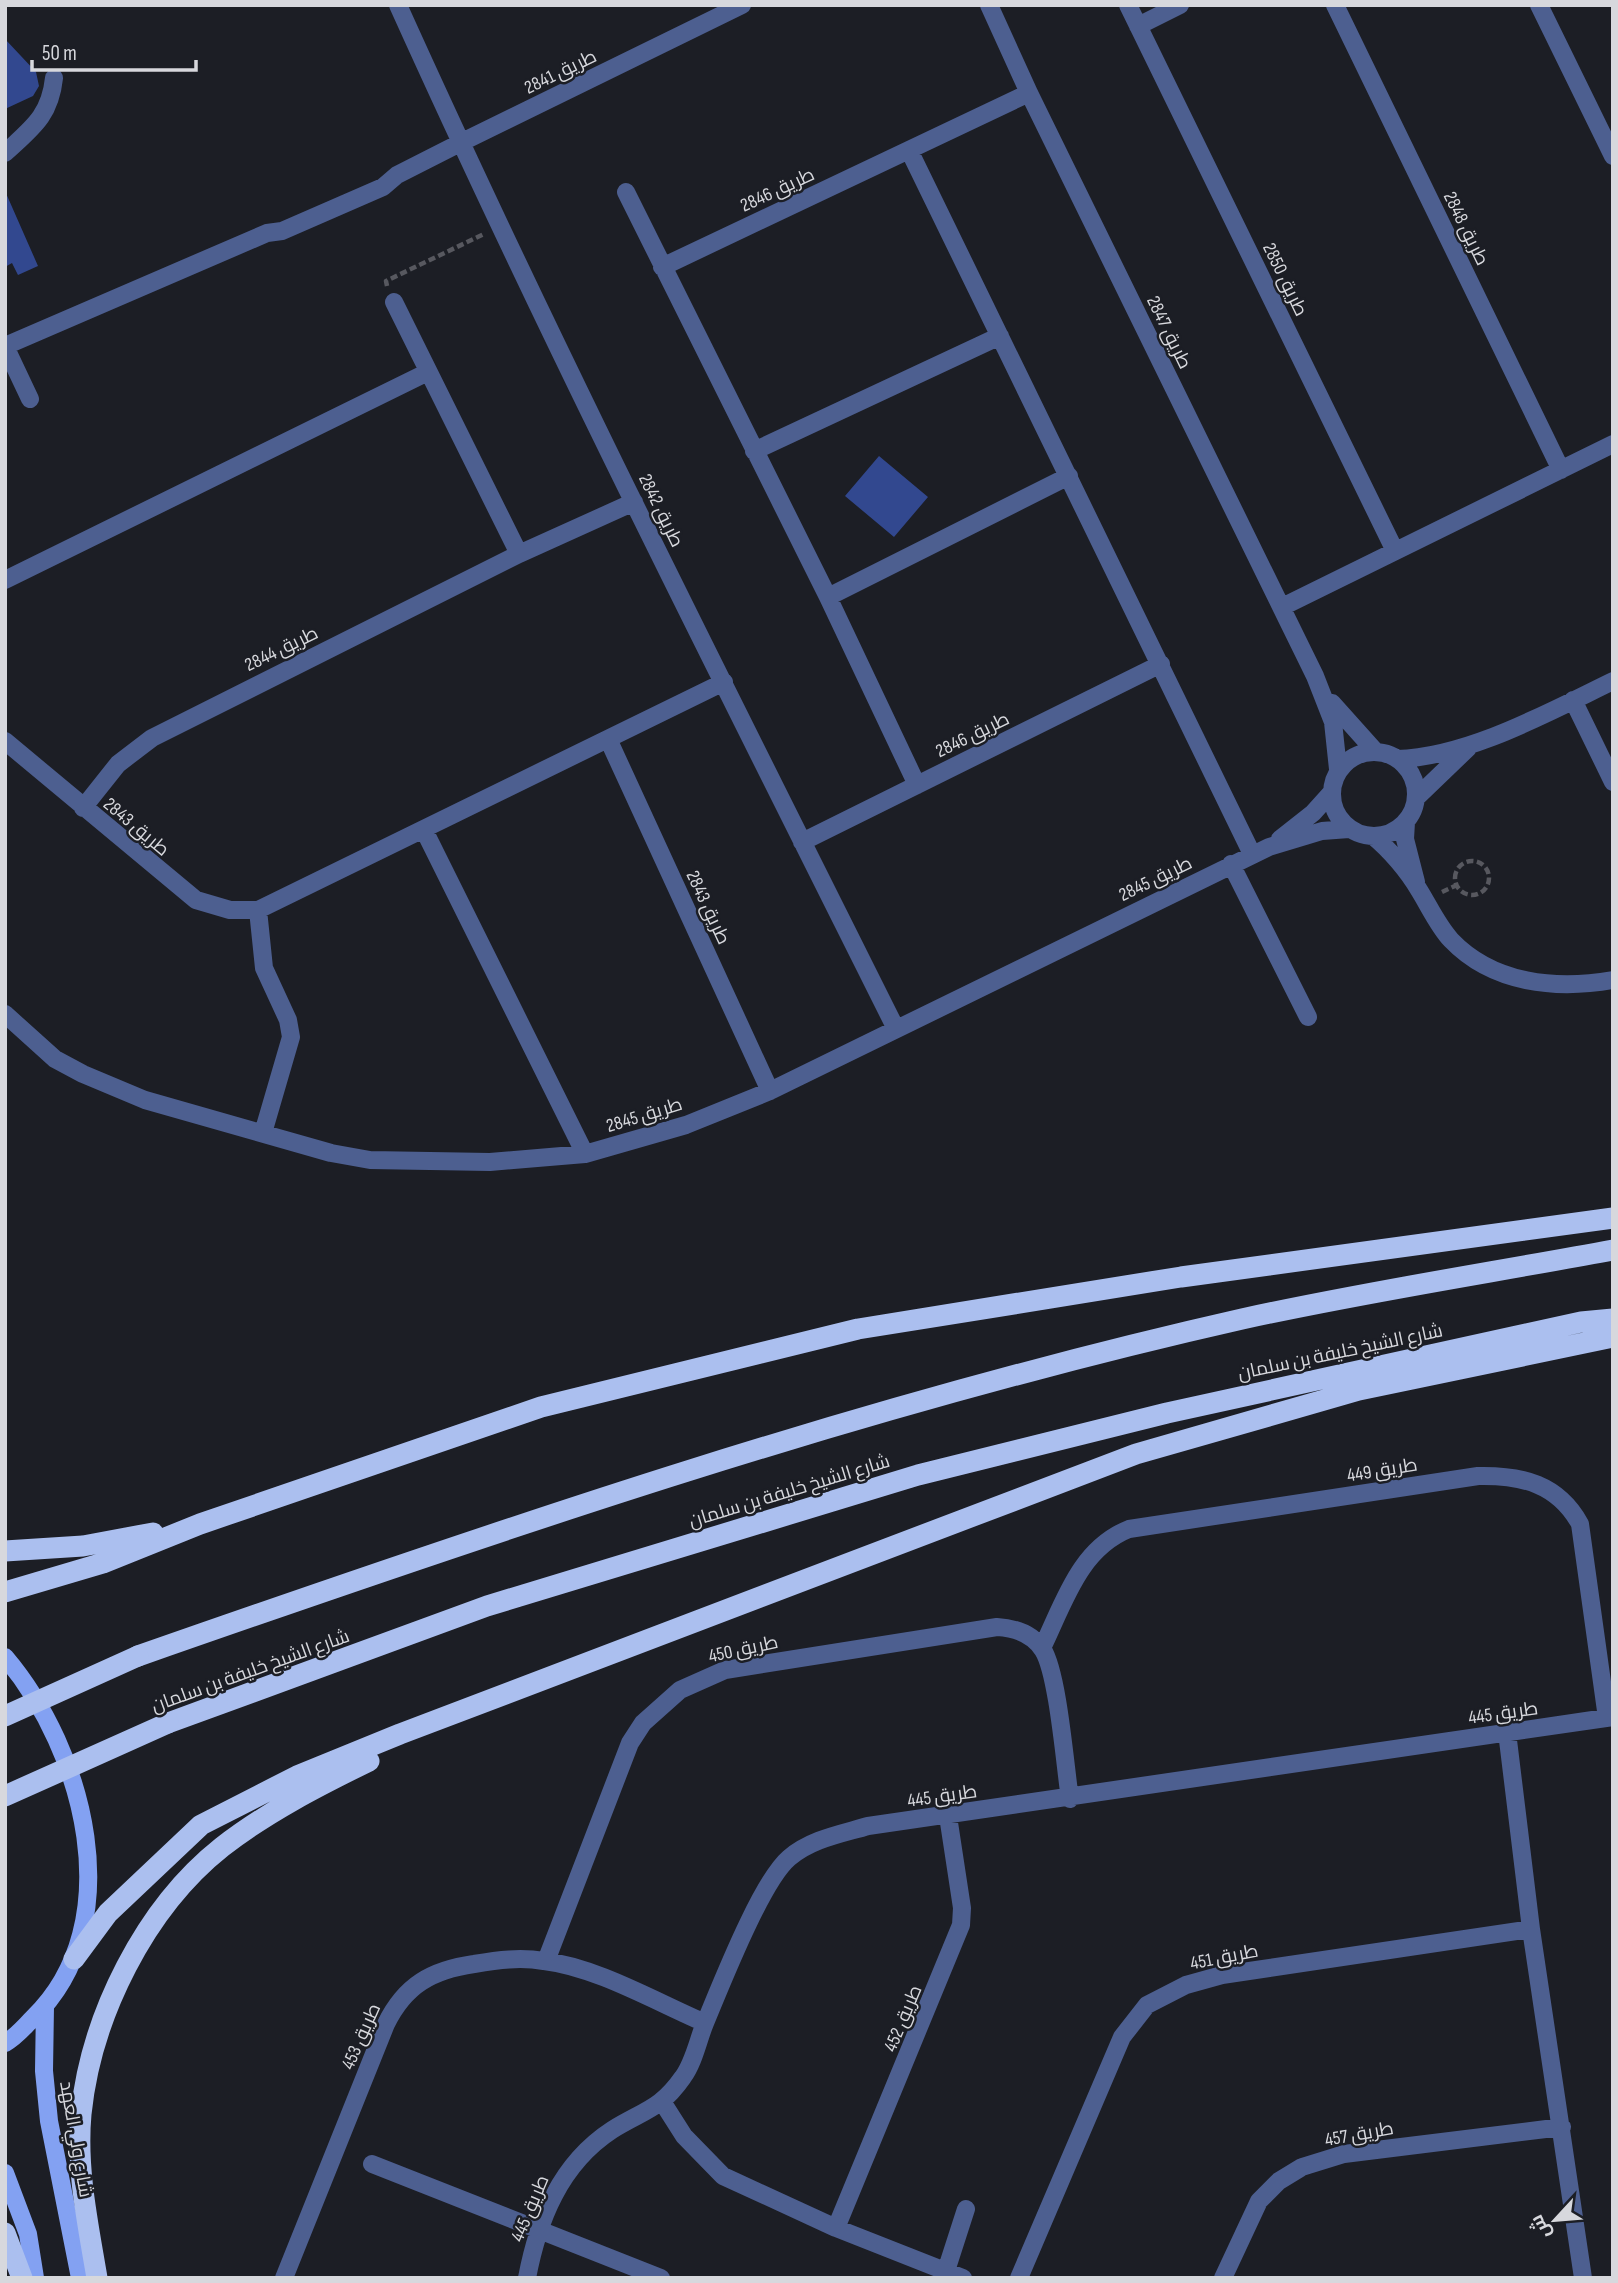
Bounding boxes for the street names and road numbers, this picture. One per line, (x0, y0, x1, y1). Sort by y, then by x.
street label: طريق 2841 (521, 45, 601, 100)
street label: طريق 2846 (737, 163, 818, 218)
street label: طريق 2848 (1438, 188, 1493, 269)
street label: طريق 2850 (1257, 239, 1312, 320)
street label: طريق 2847 (1141, 292, 1196, 373)
street label: طريق 2842 (633, 470, 688, 551)
street label: طريق 2844 (241, 622, 322, 677)
street label: طريق 2846 (932, 708, 1013, 763)
street label: طريق 2843 (98, 793, 174, 861)
street label: طريق 2845 (1115, 852, 1196, 907)
street label: طريق 2843 (681, 867, 735, 948)
street label: طريق 2845 (603, 1093, 685, 1138)
street label: شارع الشيخ خليفة بن سلمان (1236, 1319, 1445, 1386)
street label: شارع الشيخ خليفة بن سلمان (686, 1450, 893, 1534)
street label: طريق 449 (1345, 1454, 1419, 1487)
street label: شارع الشيخ خليفة بن سلمان (148, 1625, 353, 1719)
street label: طريق 450 (706, 1631, 780, 1668)
street label: طريق 445 (1467, 1697, 1540, 1730)
street label: طريق 445 (906, 1780, 979, 1813)
street label: طريق 451 (1188, 1940, 1260, 1975)
street label: طريق 452 (879, 1982, 928, 2055)
street label: طريق 453 (337, 2000, 386, 2073)
street label: شارع ولي العهد (52, 2079, 97, 2200)
street label: طريق 457 (1323, 2117, 1396, 2152)
street label: طريق 445 (506, 2172, 555, 2245)

